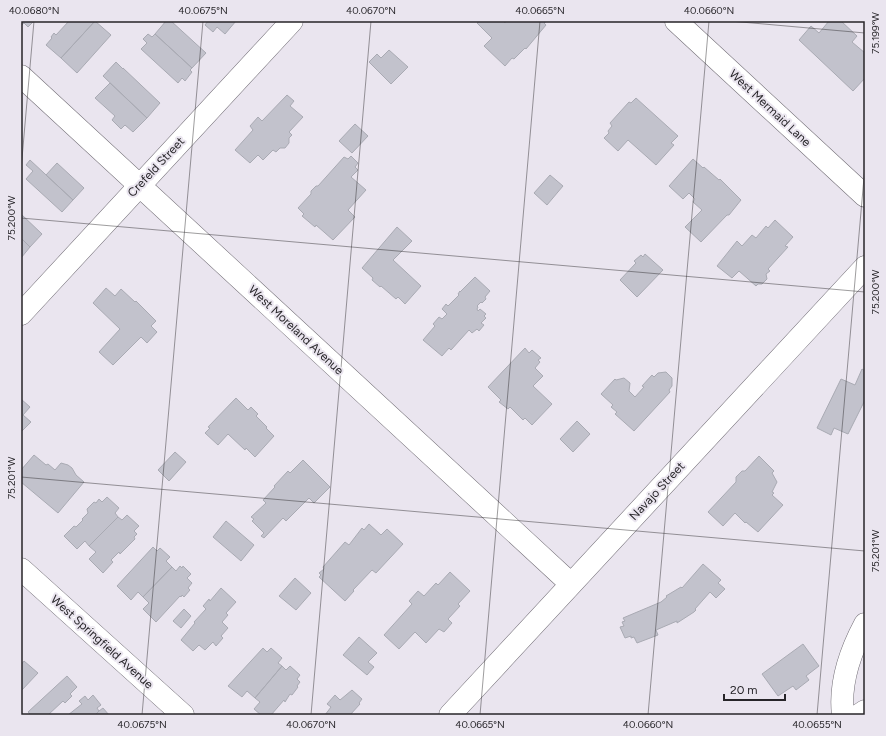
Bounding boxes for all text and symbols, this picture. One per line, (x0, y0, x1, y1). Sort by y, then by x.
text: 40.0680°N (9, 4, 59, 17)
text: 40.0675°N (178, 4, 228, 17)
text: 40.0670°N (346, 4, 396, 17)
text: 40.0665°N (515, 4, 565, 17)
text: 40.0660°N (684, 4, 734, 17)
text: 75.199°W (869, 12, 882, 54)
street label: West Mermaid Lane (726, 67, 814, 150)
street label: Crefeld Street (125, 134, 188, 200)
text: 75.200°W (5, 195, 18, 240)
text: 75.200°W (869, 269, 882, 314)
street label: West Moreland Avenue (246, 282, 347, 378)
text: 75.201°W (5, 456, 18, 499)
street label: Navajo Street (627, 459, 688, 523)
text: 75.201°W (869, 529, 882, 572)
street label: West Springfield Avenue (48, 592, 156, 692)
scale bar (724, 676, 785, 702)
text: 20 m (730, 683, 758, 697)
text: 40.0675°N (117, 718, 167, 731)
text: 40.0670°N (286, 718, 336, 731)
text: 40.0665°N (455, 718, 505, 731)
text: 40.0660°N (623, 718, 673, 731)
text: 40.0655°N (792, 718, 842, 731)

